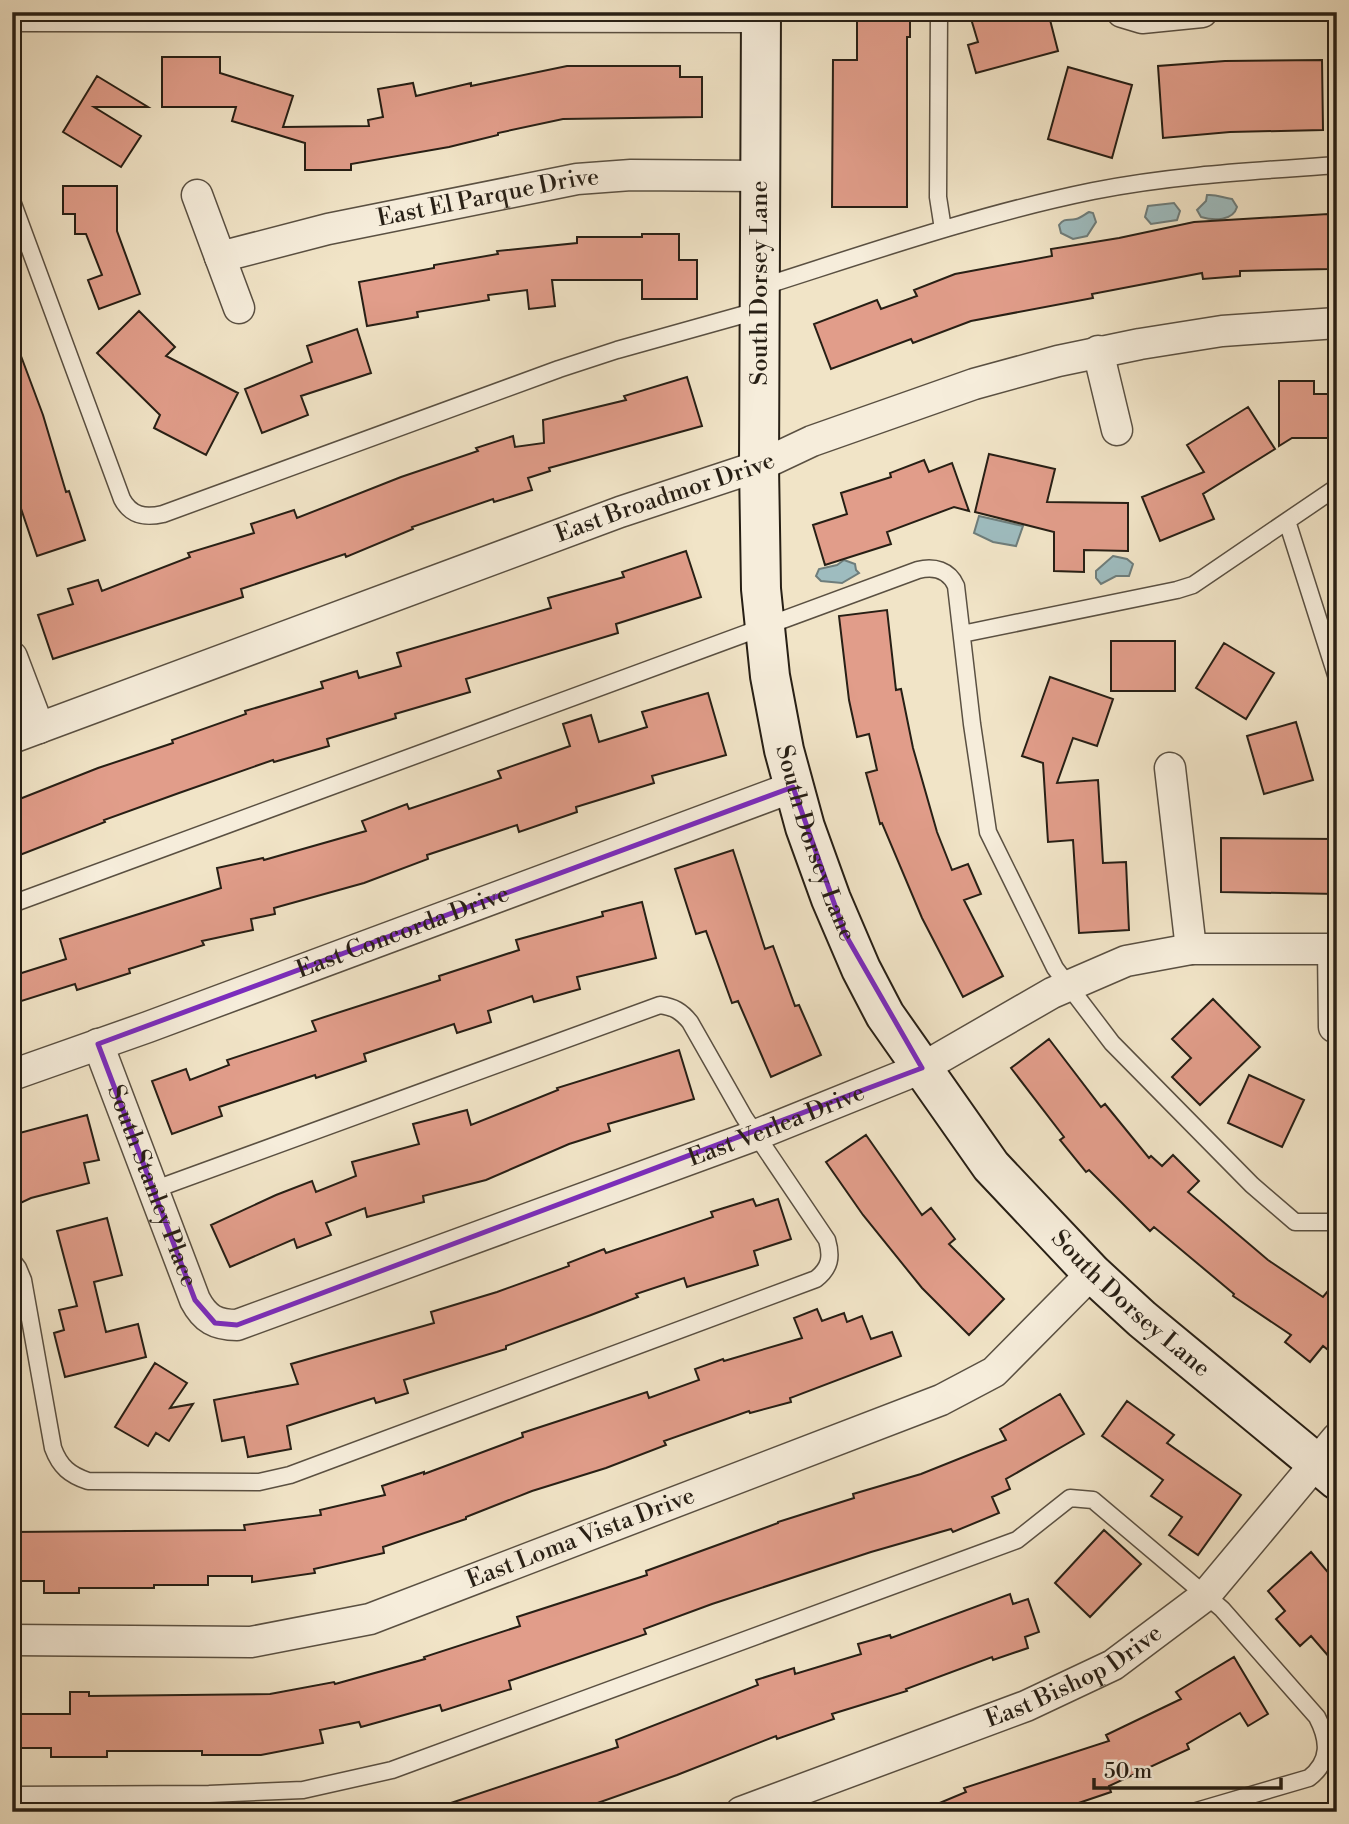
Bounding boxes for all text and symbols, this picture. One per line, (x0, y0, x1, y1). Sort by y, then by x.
street label: East El Parque Drive (374, 162, 600, 234)
street label: South Dorsey Lane (745, 180, 775, 386)
street label: East Broadmor Drive (551, 446, 780, 550)
street label: South Dorsey Lane (768, 742, 862, 946)
street label: East Concorda Drive (292, 879, 513, 986)
street label: East Verlea Drive (684, 1078, 869, 1174)
street label: South Stanley Place (100, 1081, 204, 1291)
street label: South Dorsey Lane (1044, 1224, 1216, 1384)
street label: East Loma Vista Drive (462, 1481, 699, 1595)
street label: East Bishop Drive (981, 1618, 1168, 1735)
scale bar (1094, 1747, 1281, 1791)
text: 50 m (1104, 1759, 1152, 1785)

